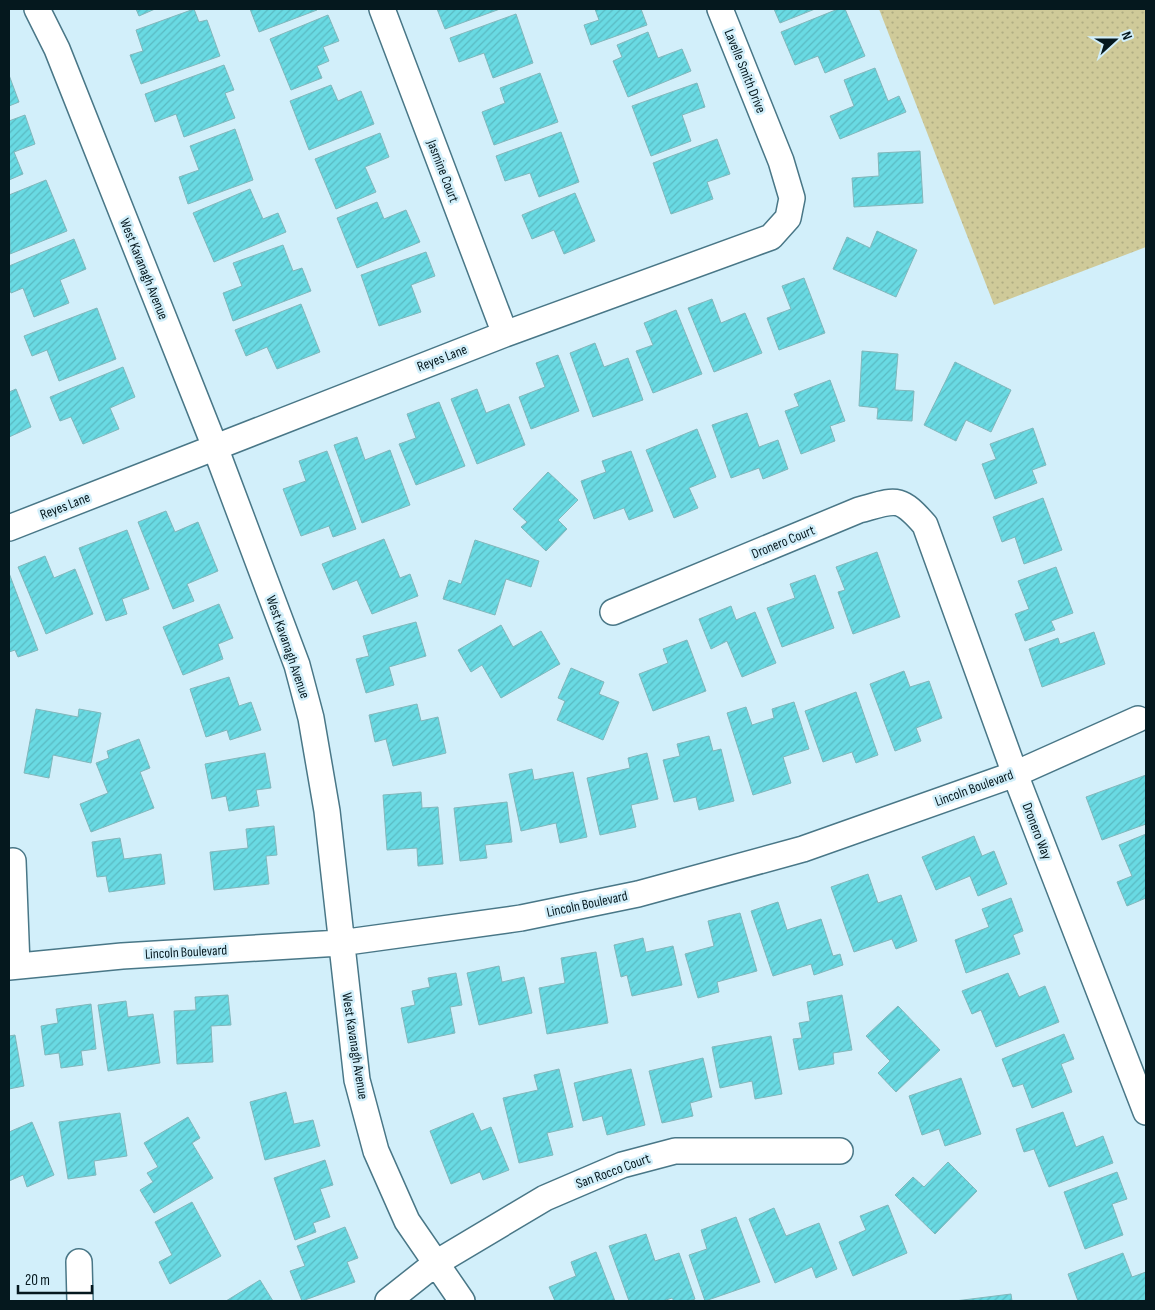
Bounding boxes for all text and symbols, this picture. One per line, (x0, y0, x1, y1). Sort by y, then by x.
north arrow (1090, 15, 1140, 65)
street label: Lavelle Smith Drive (720, 27, 770, 115)
text: N (1117, 29, 1136, 42)
street label: Jasmine Court (423, 136, 463, 205)
street label: West Kavanagh Avenue (116, 216, 172, 322)
street label: Reyes Lane (415, 341, 469, 375)
street label: Reyes Lane (38, 489, 92, 523)
street label: Dronero Court (749, 522, 817, 562)
street label: West Kavanagh Avenue (262, 593, 314, 701)
street label: Lincoln Boulevard (932, 766, 1016, 810)
street label: Dronero Way (1018, 800, 1056, 862)
street label: Lincoln Boulevard (545, 887, 629, 921)
street label: Lincoln Boulevard (145, 941, 228, 963)
street label: West Kavanagh Avenue (338, 992, 372, 1100)
street label: San Rocco Court (574, 1150, 652, 1192)
scale bar (18, 1262, 91, 1294)
text: 20 m (25, 1271, 50, 1290)

